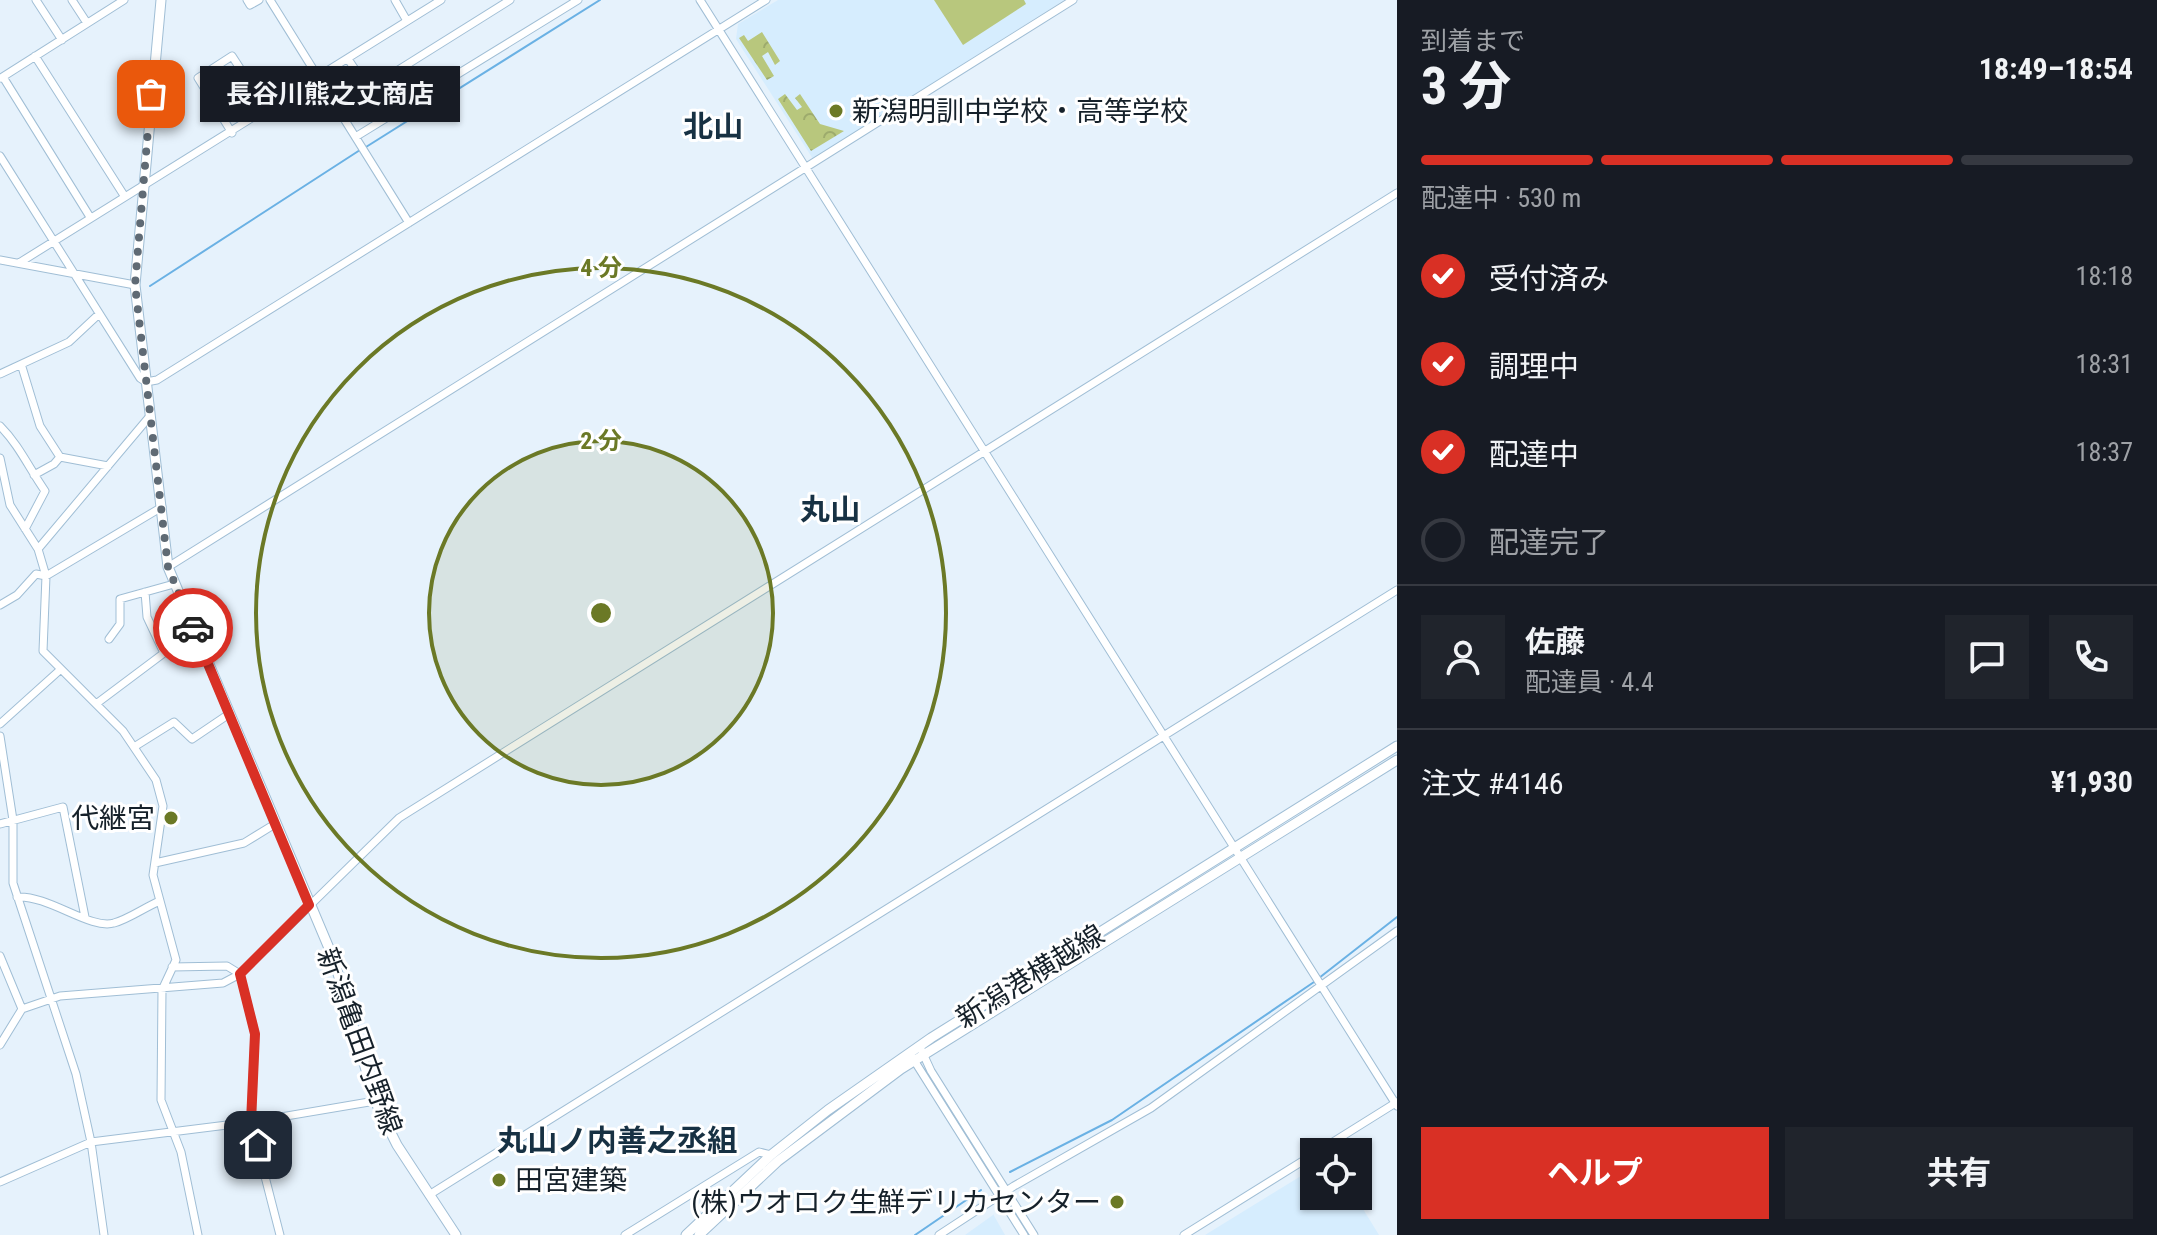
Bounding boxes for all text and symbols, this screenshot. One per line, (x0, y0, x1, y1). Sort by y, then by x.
text: 到着まで (1421, 26, 1525, 56)
text: 18:49–18:54 (1979, 51, 2133, 86)
text: 3 分 (1421, 56, 1511, 117)
pin (117, 60, 185, 128)
callout: 長谷川熊之丈商店 (199, 66, 459, 122)
icon: bag (129, 72, 173, 116)
text: 長谷川熊之丈商店 (226, 79, 434, 109)
place label: 新潟明訓中学校・高等学校 (852, 95, 1188, 128)
marker: 新潟明訓中学校・高等学校 (827, 102, 845, 120)
district label: 北山 (683, 109, 743, 144)
text: 配達中 · 530 m (1421, 183, 1581, 213)
text: 4 分 (580, 254, 622, 282)
icon: check (1421, 254, 1465, 298)
text: 受付済み (1489, 261, 1609, 296)
text: 18:18 (2076, 261, 2133, 291)
icon: check (1421, 342, 1465, 386)
text: 調理中 (1489, 349, 1579, 384)
text: 18:31 (2076, 349, 2133, 379)
text: 2 分 (580, 427, 622, 455)
icon: check (1421, 430, 1465, 474)
text: 配達中 (1489, 437, 1579, 472)
text: 18:37 (2076, 437, 2133, 467)
district label: 丸山 (800, 492, 860, 527)
text: 配達完了 (1489, 525, 1609, 560)
courier (153, 588, 233, 668)
centre of rings (587, 599, 615, 627)
icon: car (171, 606, 215, 650)
button: person (1421, 615, 1505, 699)
button: chat (1945, 615, 2029, 699)
button: phone (2049, 615, 2133, 699)
text: 佐藤 (1525, 624, 1585, 659)
text: 配達員 · 4.4 (1525, 667, 1654, 697)
text: ¥1,930 (2051, 764, 2133, 799)
text: 注文 #4146 (1421, 766, 1564, 801)
place label: 代継宮 (71, 802, 155, 835)
marker: 代継宮 (162, 809, 180, 827)
street label: 新潟港横越線 (950, 918, 1110, 1035)
street label: 新潟亀田内野線 (311, 943, 409, 1139)
pin (224, 1111, 292, 1179)
icon: home (236, 1123, 280, 1167)
district label: 丸山ノ内善之丞組 (497, 1123, 737, 1158)
button: ヘルプ (1421, 1127, 1769, 1219)
button: 共有 (1785, 1127, 2133, 1219)
map controls (1300, 1138, 1372, 1210)
button: locate (1300, 1138, 1372, 1210)
place label: 田宮建築 (515, 1164, 627, 1197)
marker: 田宮建築 (490, 1171, 508, 1189)
place label: (株)ウオロク生鮮デリカセンター (691, 1186, 1101, 1219)
marker: (株)ウオロク生鮮デリカセンター (1108, 1193, 1126, 1211)

